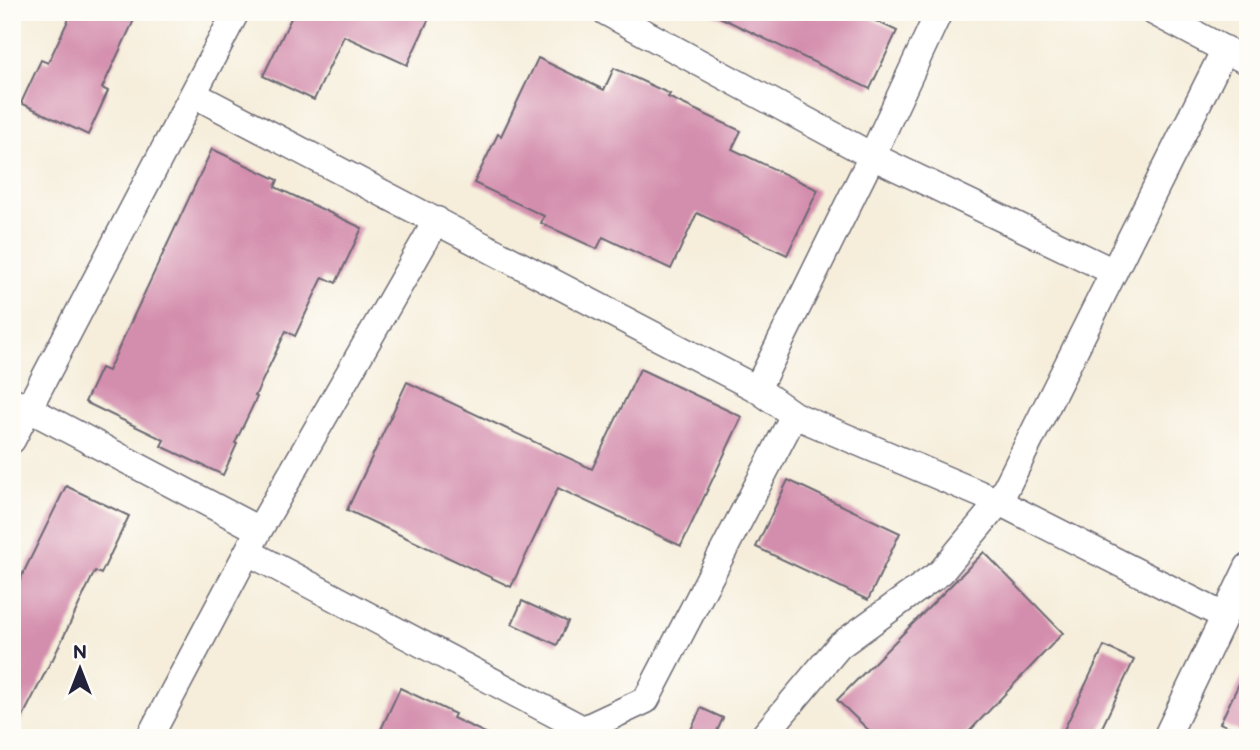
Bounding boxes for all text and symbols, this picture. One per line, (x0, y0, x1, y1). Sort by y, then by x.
north arrow (46, 634, 116, 704)
text: N (73, 642, 87, 665)

